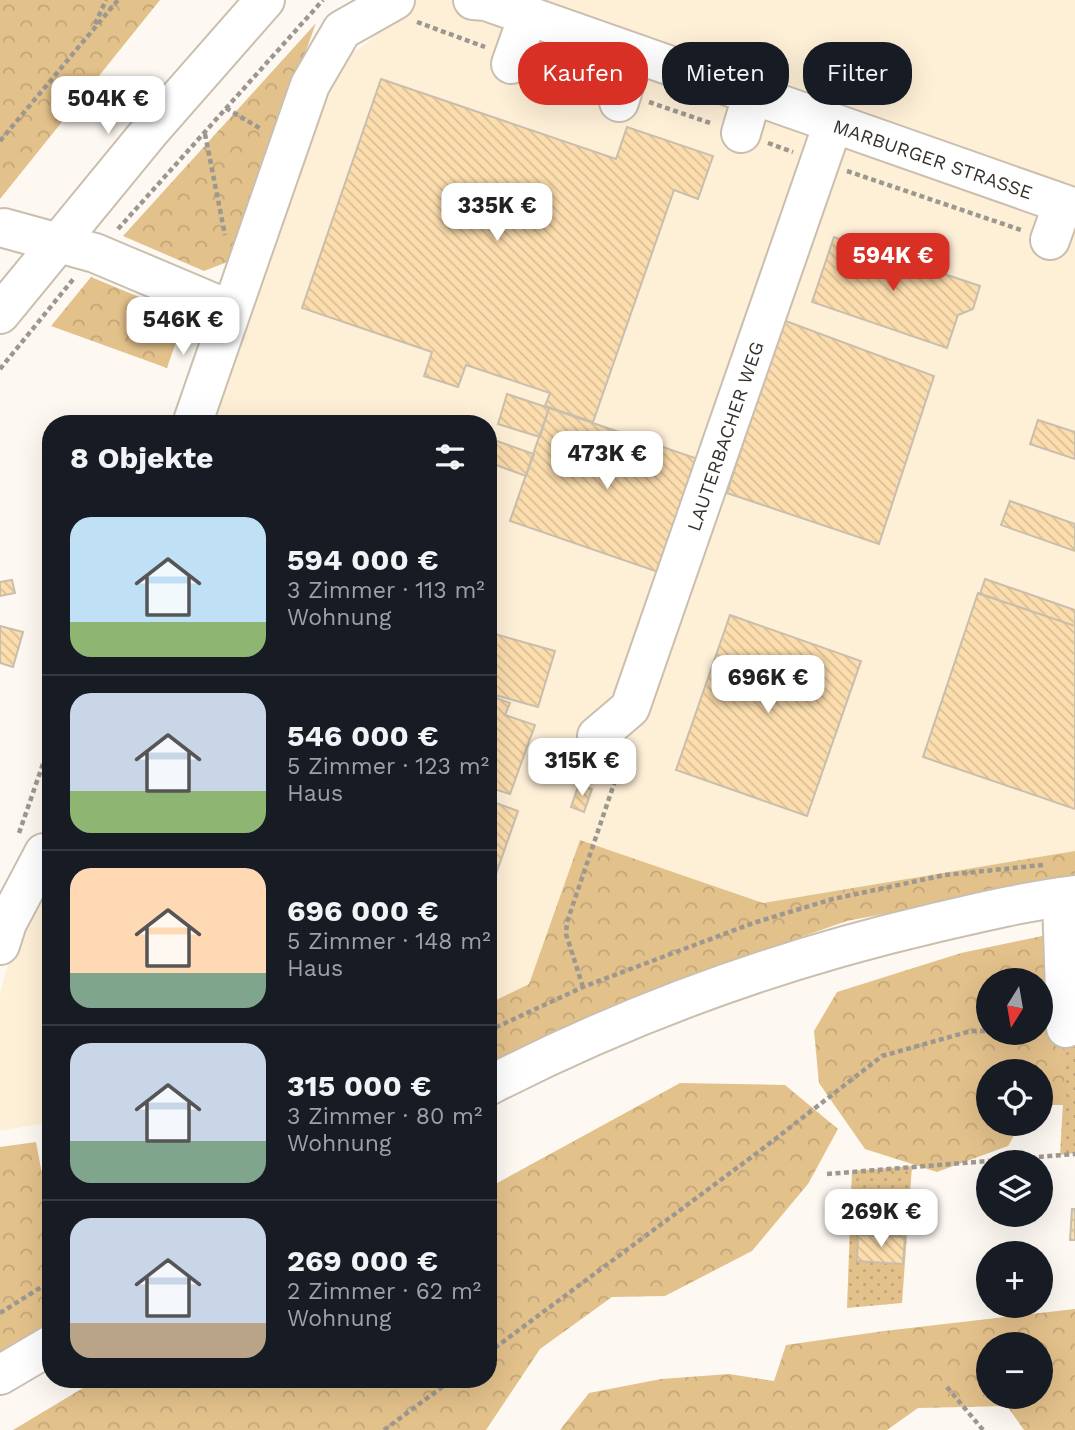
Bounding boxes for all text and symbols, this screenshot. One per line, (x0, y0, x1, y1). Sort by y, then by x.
chip: Kaufen (518, 42, 648, 105)
chip: Mieten (662, 42, 789, 105)
chip: Filter (803, 42, 912, 105)
pin: 504K € (51, 76, 165, 136)
text: 504K € (67, 85, 149, 112)
street label: MARBURGER STRASSE (830, 115, 1036, 204)
pin: 335K € (440, 184, 554, 243)
text: 335K € (457, 192, 537, 219)
pin: 594K € (836, 233, 950, 293)
text: 594K € (853, 242, 933, 269)
pin: 546K € (126, 298, 240, 357)
text: 546K € (143, 306, 223, 333)
street label: LAUTERBACHER WEG (682, 338, 769, 534)
pin: 473K € (550, 432, 664, 491)
icon: filters (431, 438, 469, 476)
text: 8 Objekte (70, 440, 214, 475)
text: 473K € (567, 440, 647, 467)
text: 594 000 € (287, 542, 439, 577)
icon: home (126, 545, 210, 629)
text: 3 Zimmer · 113 m² (287, 577, 485, 604)
text: Wohnung (287, 604, 391, 631)
pin: 696K € (711, 656, 825, 715)
text: 696K € (727, 664, 809, 691)
text: 546 000 € (287, 718, 439, 753)
icon: home (126, 721, 210, 805)
pin: 315K € (525, 738, 639, 798)
text: 315K € (544, 747, 620, 774)
text: 5 Zimmer · 123 m² (287, 753, 489, 780)
text: Haus (287, 780, 343, 807)
text: 696 000 € (287, 893, 439, 928)
icon: home (126, 896, 210, 980)
text: 5 Zimmer · 148 m² (287, 928, 491, 955)
text: Haus (287, 955, 343, 982)
north arrow (976, 968, 1054, 1045)
map controls (976, 968, 1053, 1409)
button: locate (976, 1059, 1053, 1136)
text: 315 000 € (287, 1068, 431, 1103)
icon: home (126, 1071, 210, 1155)
text: 3 Zimmer · 80 m² (287, 1103, 482, 1130)
text: Wohnung (287, 1130, 391, 1157)
button: layers (976, 1150, 1053, 1227)
pin: 269K € (824, 1190, 938, 1249)
text: 269K € (841, 1198, 921, 1225)
button: + (976, 1241, 1053, 1318)
text: 269 000 € (287, 1243, 438, 1278)
icon: home (126, 1246, 210, 1330)
text: 2 Zimmer · 62 m² (287, 1278, 481, 1305)
text: Wohnung (287, 1305, 391, 1332)
button: − (976, 1332, 1053, 1409)

